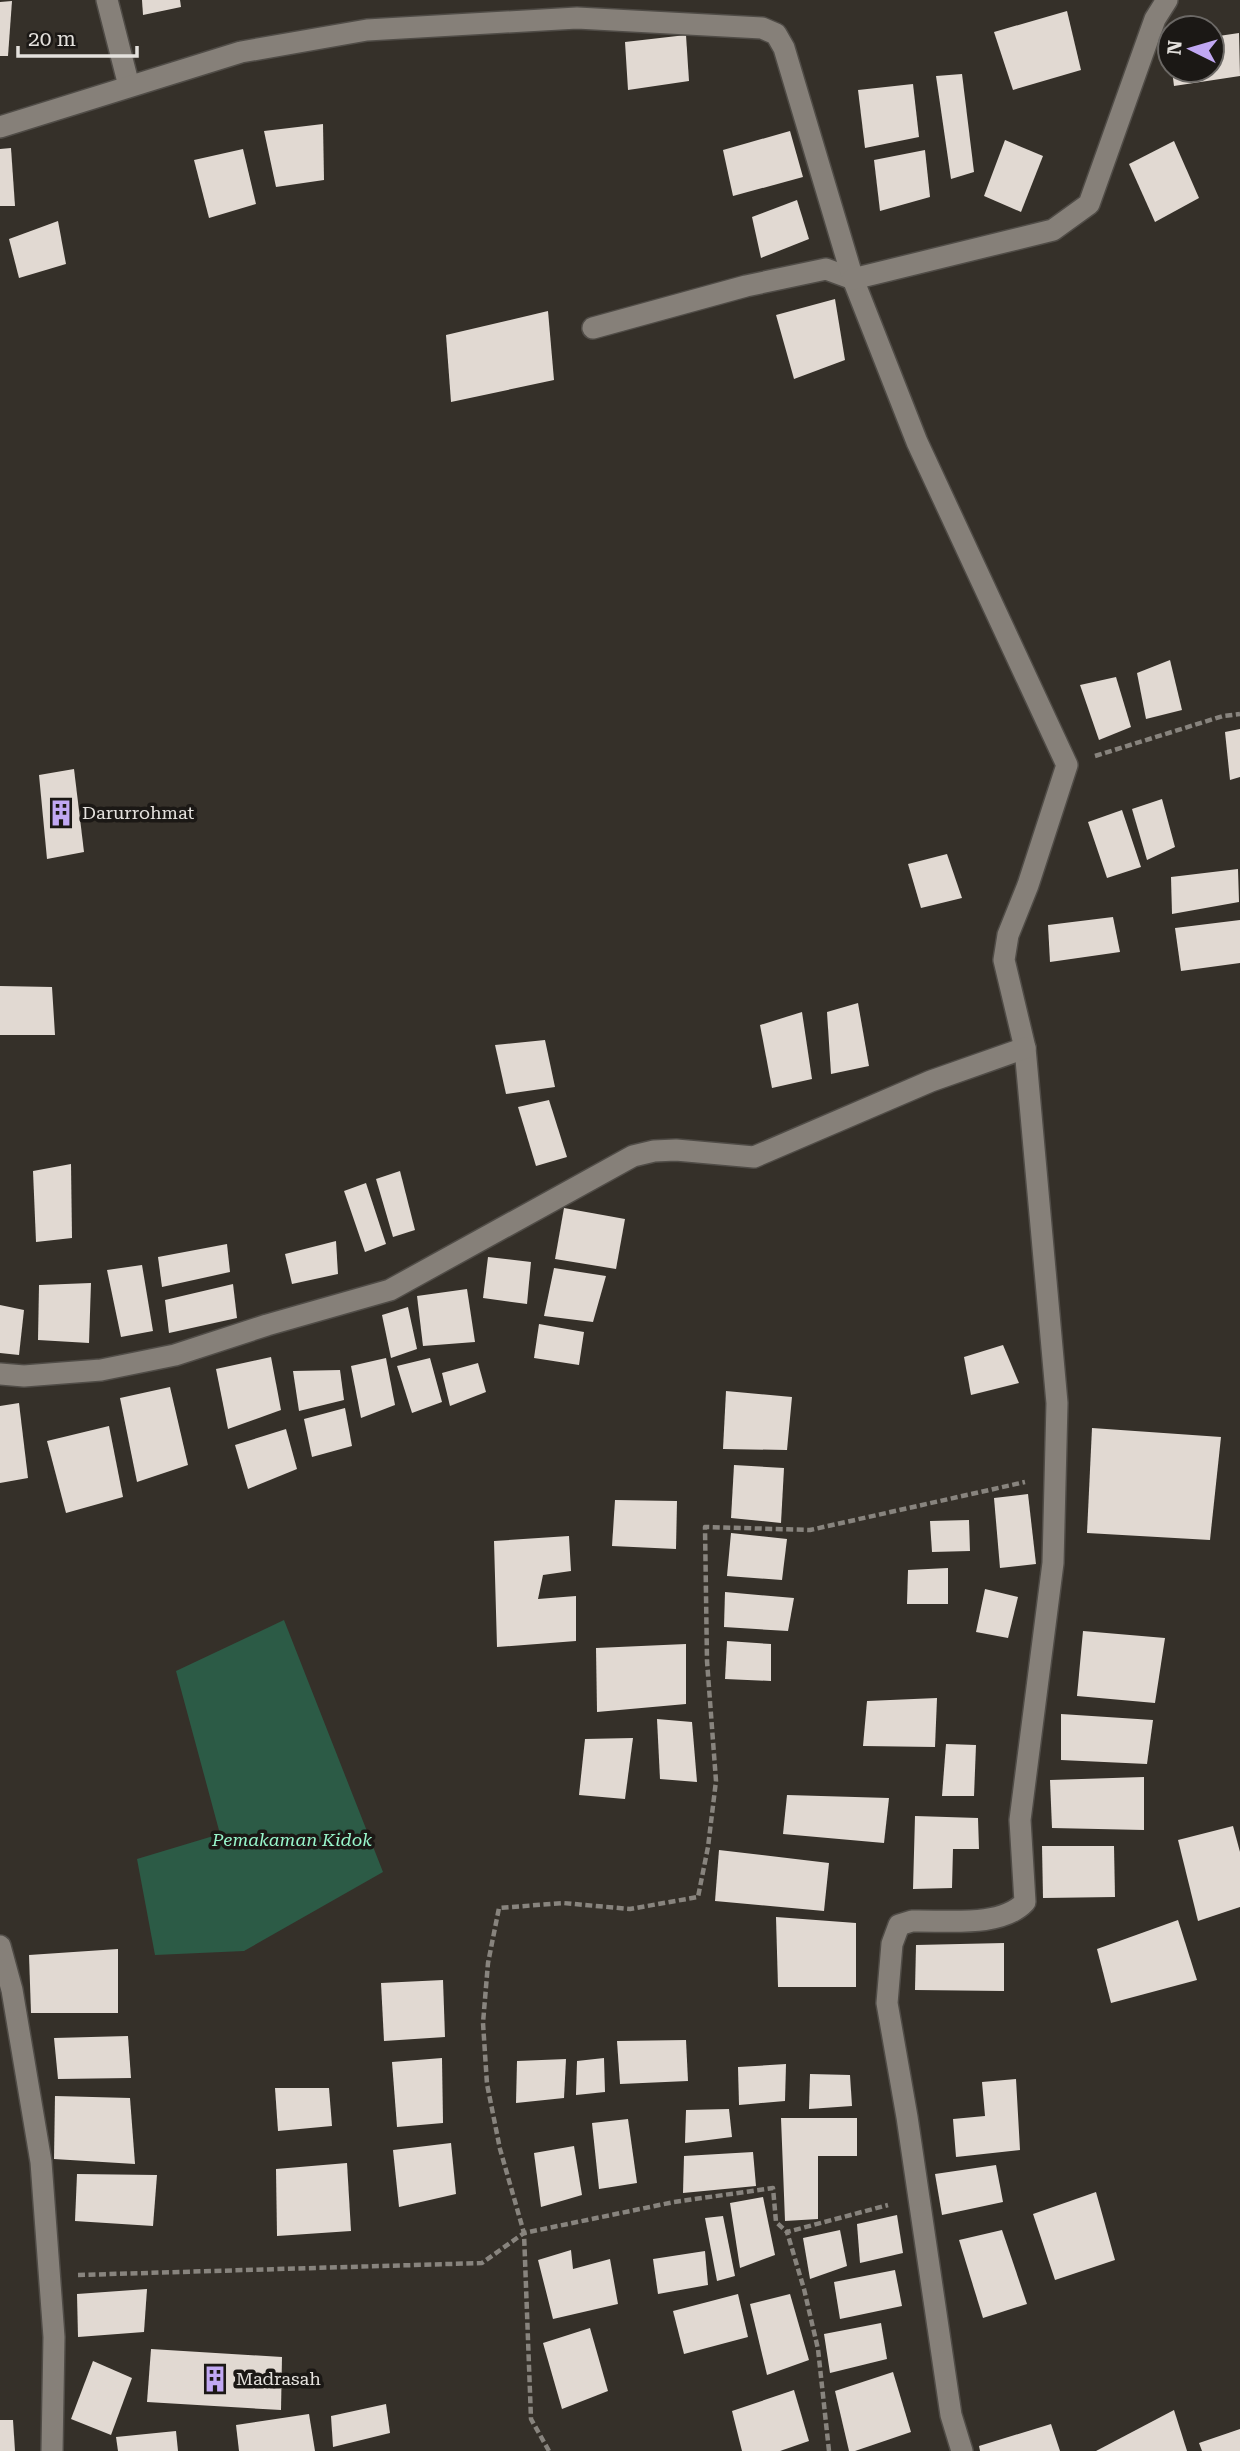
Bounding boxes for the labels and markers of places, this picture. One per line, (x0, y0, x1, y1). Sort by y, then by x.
building icon: Darurrohmat (46, 798, 76, 828)
place label: Darurrohmat (82, 802, 195, 823)
building icon: Madrasah (200, 2364, 230, 2394)
place label: Madrasah (236, 2368, 321, 2389)

